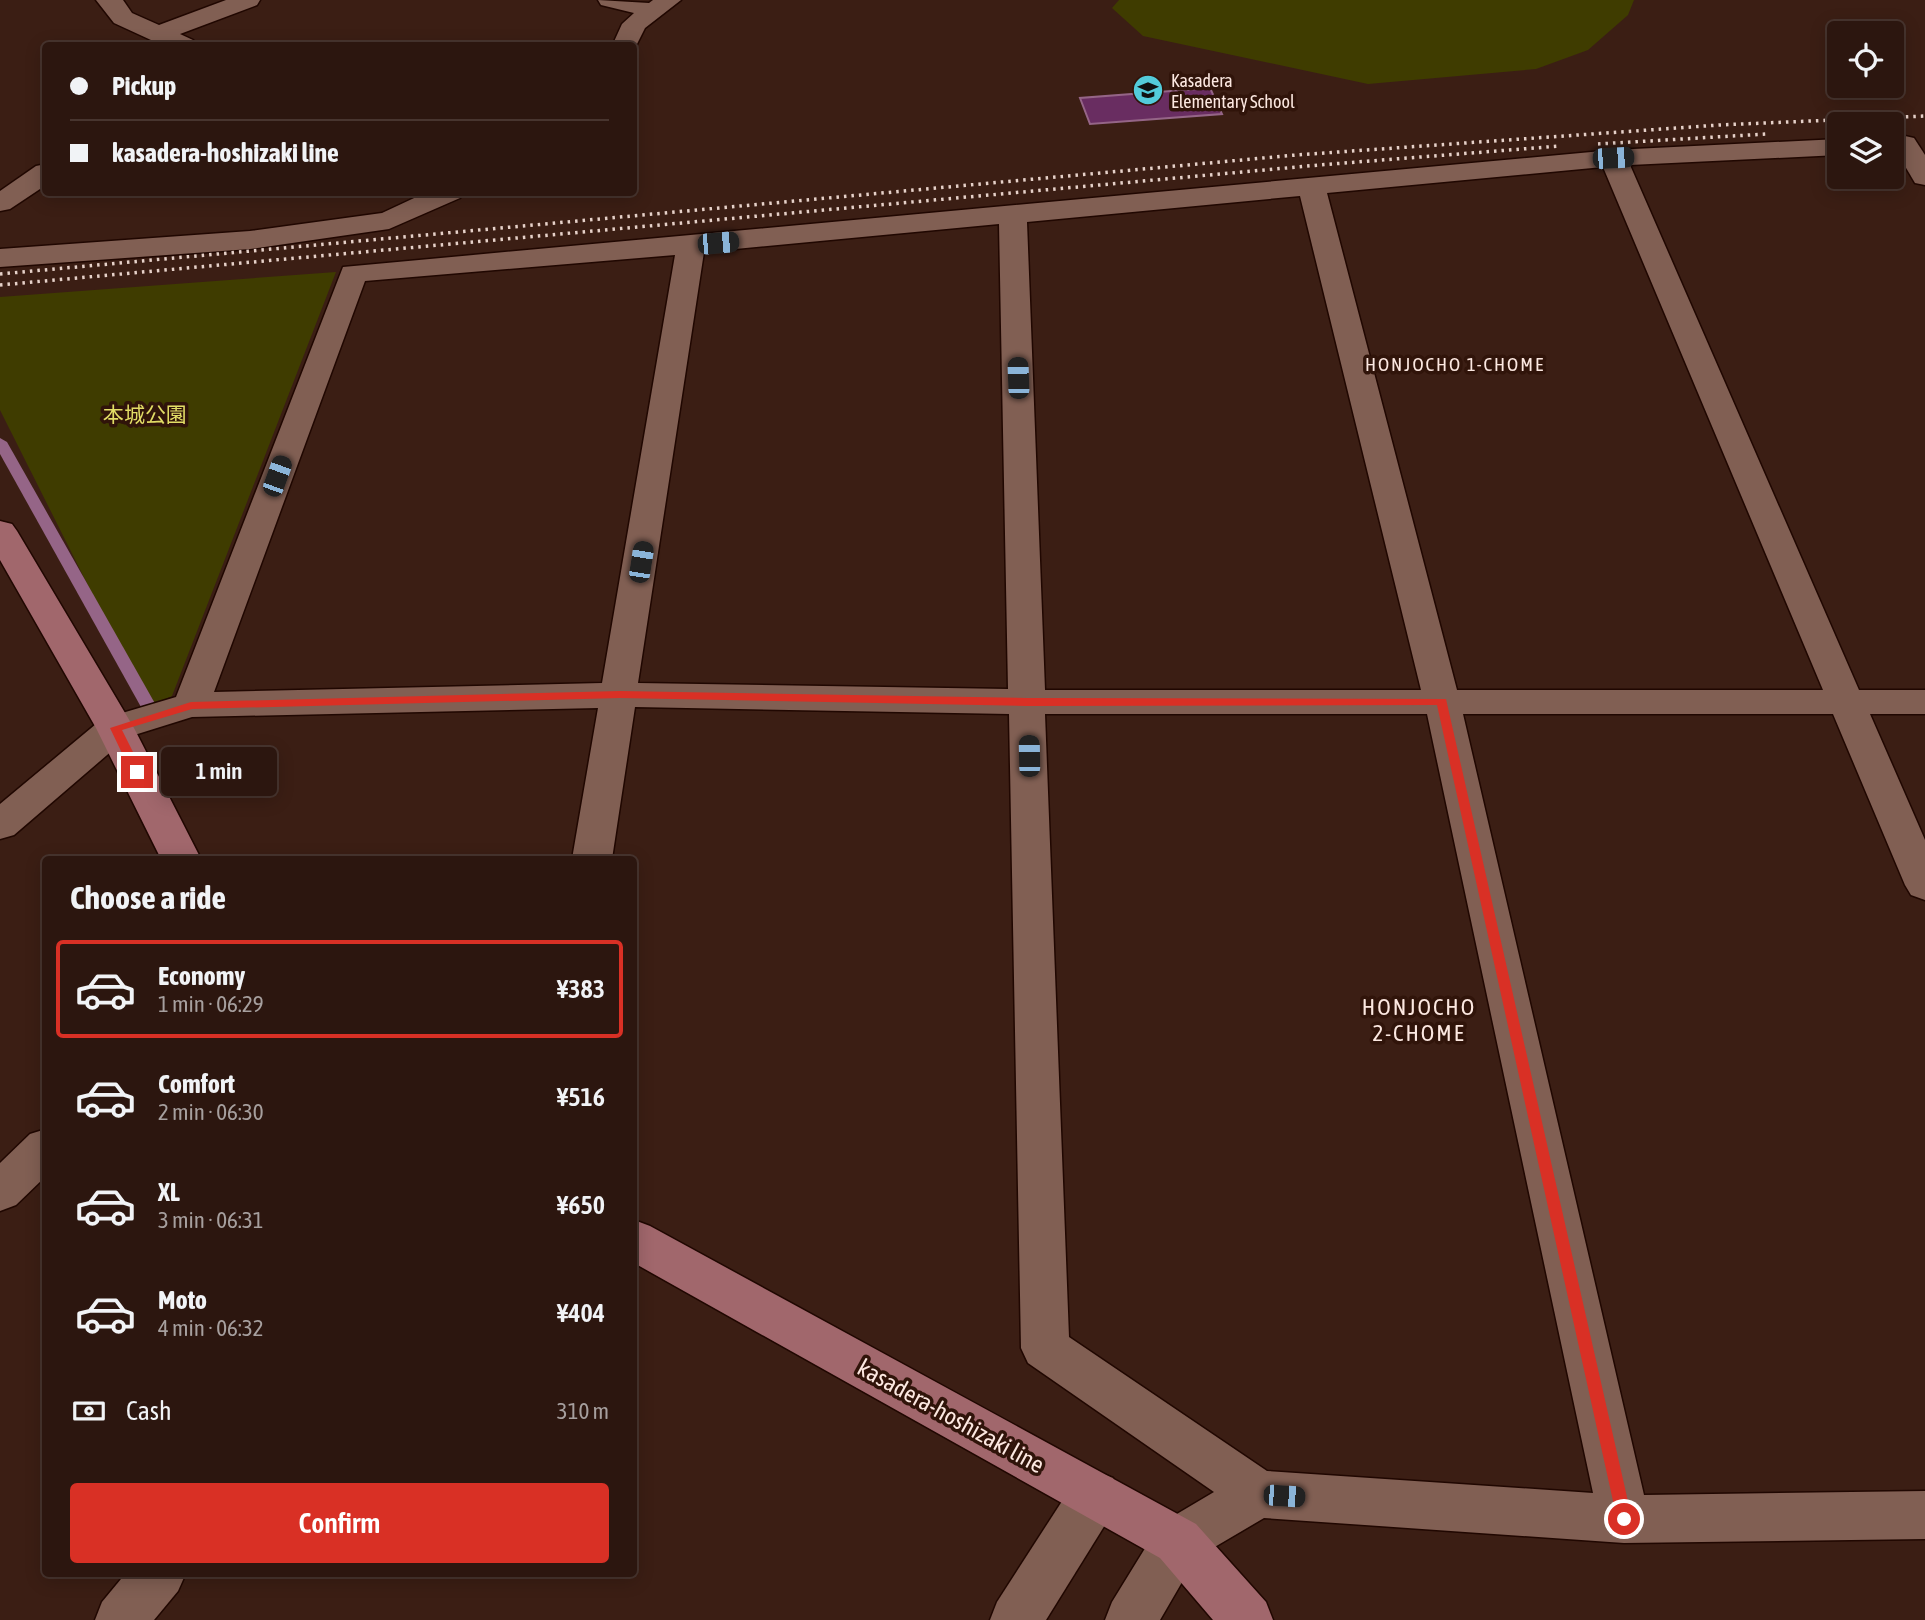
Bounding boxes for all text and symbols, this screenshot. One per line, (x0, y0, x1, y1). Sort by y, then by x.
map controls (1827, 21, 1904, 189)
button: locate (1827, 21, 1904, 98)
place label: Kasadera Elementary School (1171, 70, 1295, 112)
text: Pickup (112, 71, 176, 101)
school or university icon: Kasadera Elementary School (1131, 73, 1165, 107)
button: layers (1827, 112, 1904, 189)
text: kasadera-hoshizaki line (112, 138, 339, 168)
car (1592, 146, 1635, 170)
car (697, 231, 740, 255)
district label: HONJOCHO 1-CHOME (1365, 353, 1545, 375)
car (1007, 357, 1030, 399)
park label: 本城公園 (103, 402, 187, 426)
car (260, 453, 295, 499)
car (628, 540, 655, 584)
car (1019, 735, 1040, 777)
callout: 1 min (162, 748, 277, 796)
route end (121, 756, 153, 788)
text: 1 min (196, 758, 242, 784)
text: Choose a ride (70, 879, 226, 916)
icon: car (74, 958, 137, 1021)
text: Economy (158, 961, 245, 991)
text: ¥383 (557, 974, 605, 1004)
text: 1 min · 06:29 (158, 991, 264, 1017)
district label: HONJOCHO 2-CHOME (1362, 994, 1476, 1046)
icon: car (74, 1066, 137, 1129)
text: Comfort (158, 1069, 235, 1099)
text: ¥516 (557, 1082, 605, 1112)
text: 2 min · 06:30 (158, 1099, 264, 1125)
icon: car (74, 1174, 137, 1237)
text: XL (158, 1177, 180, 1207)
text: ¥650 (557, 1190, 605, 1220)
text: 3 min · 06:31 (158, 1207, 264, 1233)
icon: car (74, 1282, 137, 1345)
text: Moto (158, 1285, 207, 1315)
text: ¥404 (557, 1298, 605, 1328)
text: 4 min · 06:32 (158, 1315, 264, 1341)
street label: kasadera-hoshizaki line (853, 1354, 1049, 1478)
icon: cash (70, 1392, 108, 1430)
text: Cash (126, 1396, 172, 1426)
text: 310 m (557, 1398, 609, 1424)
button: Confirm (70, 1483, 609, 1563)
car (1263, 1484, 1306, 1508)
route start (1608, 1503, 1640, 1535)

